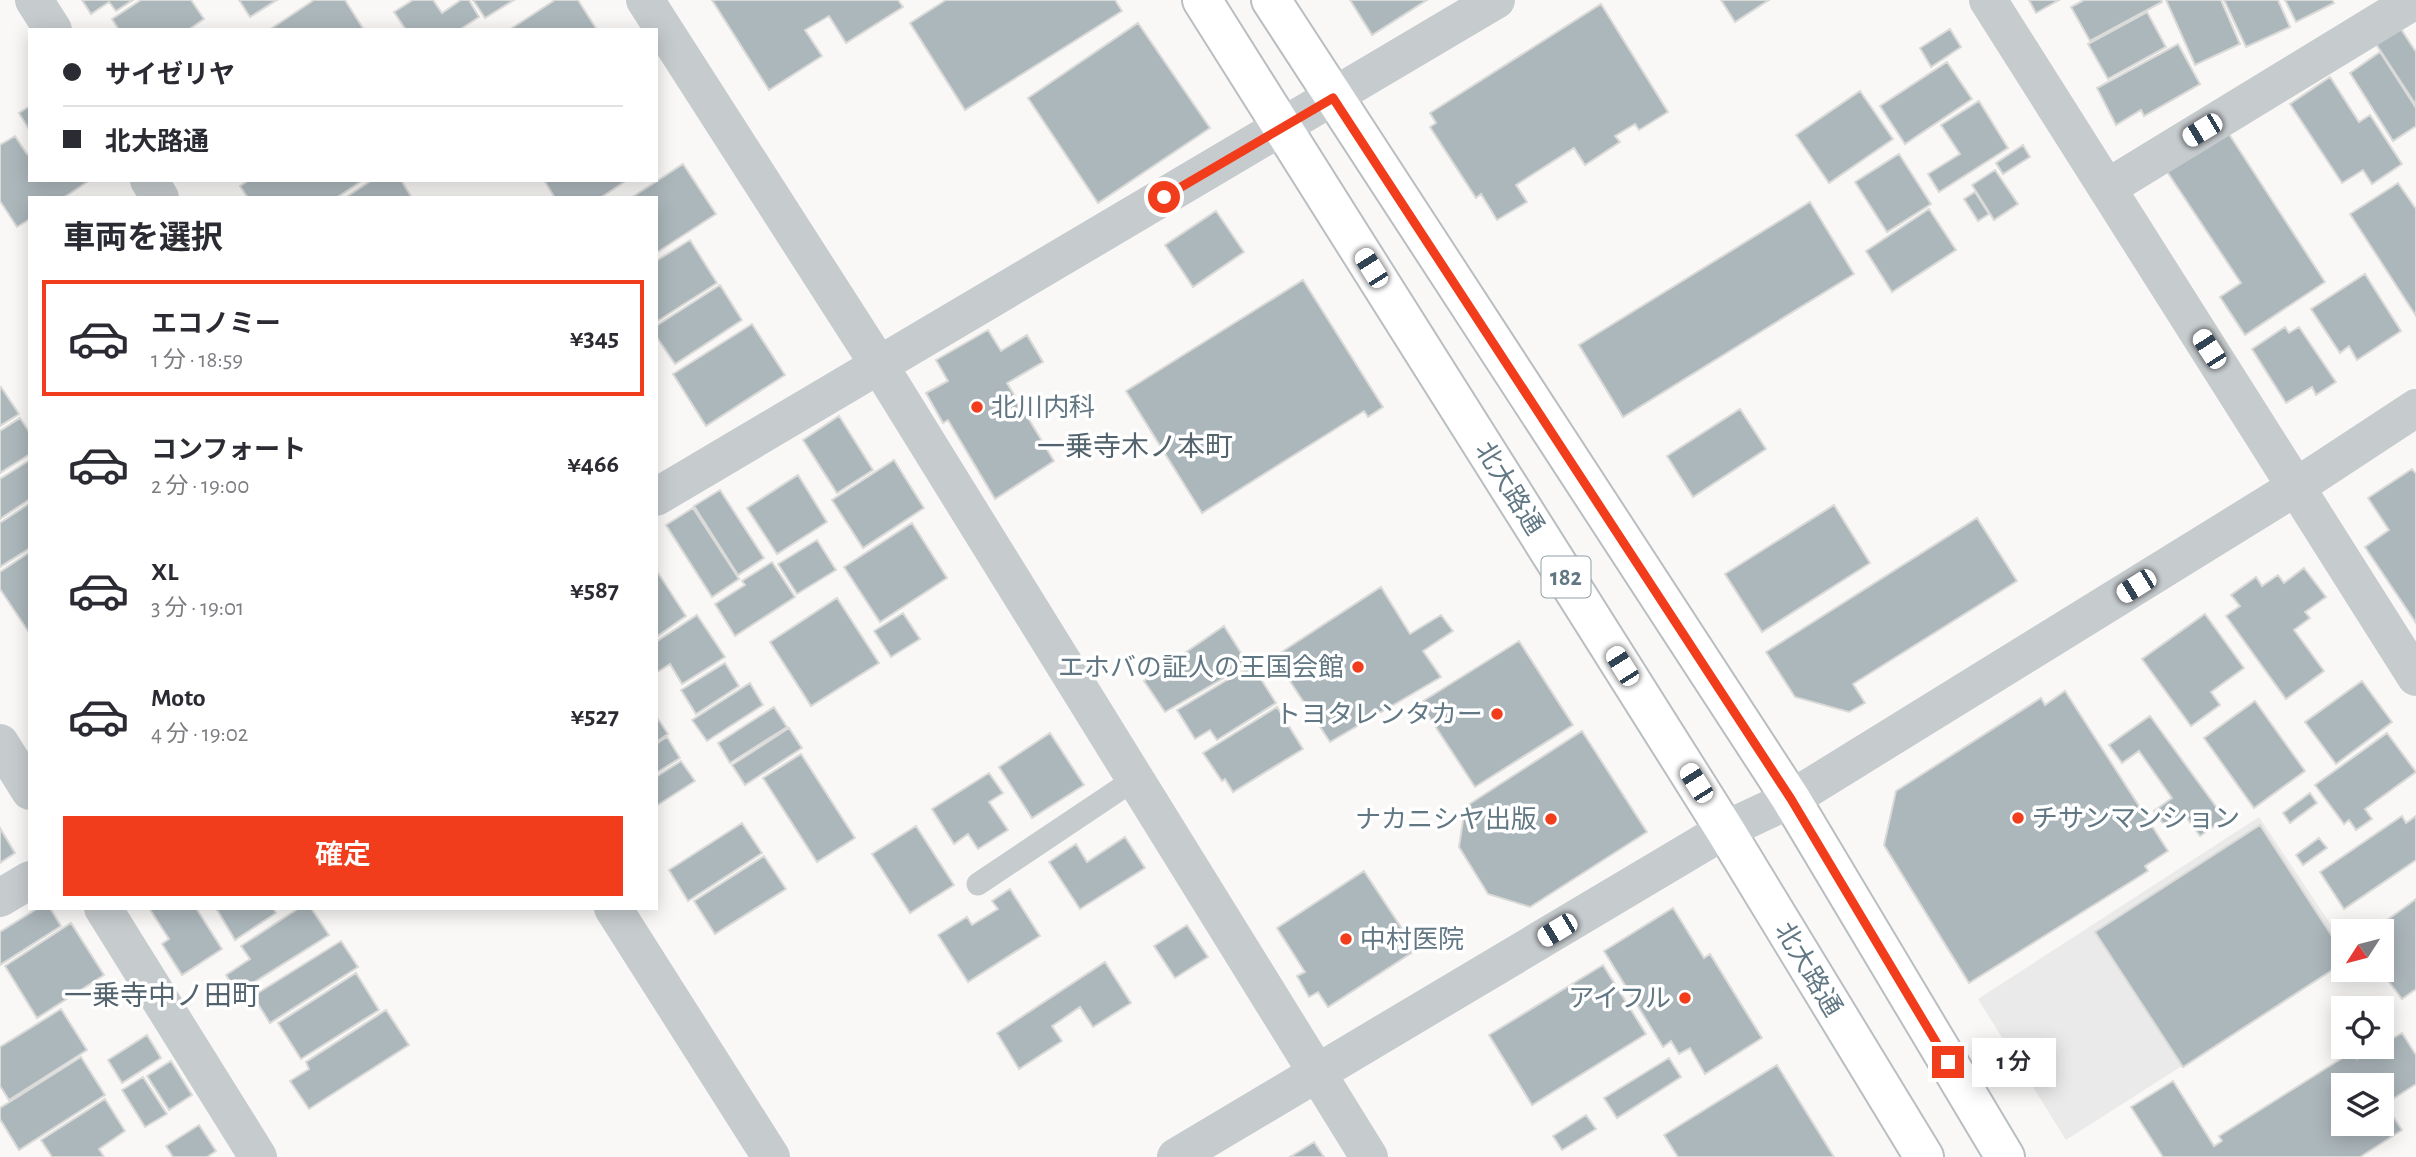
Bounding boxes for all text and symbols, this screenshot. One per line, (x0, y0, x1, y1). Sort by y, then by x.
text: サイゼリヤ (105, 62, 235, 88)
car (2179, 110, 2226, 150)
text: 北大路通 (105, 129, 209, 155)
route start (1148, 181, 1180, 213)
text: 車両を選択 (63, 222, 223, 254)
car (1351, 245, 1392, 291)
icon: car (67, 307, 130, 370)
text: エコノミー (151, 311, 281, 337)
text: ¥345 (570, 325, 619, 351)
car (2189, 326, 2230, 372)
text: 1 分 · 18:59 (151, 349, 243, 372)
place label: 北川内科 (991, 394, 1095, 421)
marker: 北川内科 (969, 399, 985, 415)
district label: 一乗寺木ノ本町 (1037, 432, 1233, 462)
icon: car (67, 433, 130, 496)
text: コンフォート (151, 437, 306, 463)
street label: 北大路通 (1471, 437, 1549, 540)
text: ¥466 (567, 451, 619, 477)
text: 2 分 · 19:00 (151, 475, 249, 498)
road number: 182 (1542, 556, 1590, 598)
icon: car (67, 559, 130, 622)
text: XL (151, 559, 178, 585)
car (2113, 566, 2160, 606)
text: ¥587 (570, 577, 619, 603)
text: 3 分 · 19:01 (151, 597, 244, 620)
car (1602, 643, 1643, 689)
place label: エホバの証人の王国会館 (1058, 654, 1344, 681)
marker: エホバの証人の王国会館 (1350, 659, 1366, 675)
icon: car (67, 685, 130, 748)
text: Moto (151, 685, 206, 711)
place label: トヨタレンタカー (1275, 701, 1483, 728)
text: ¥527 (571, 703, 619, 729)
marker: トヨタレンタカー (1489, 706, 1505, 722)
text: 4 分 · 19:02 (151, 723, 248, 746)
car (1676, 760, 1717, 806)
place label: ナカニシヤ出版 (1355, 806, 1537, 833)
place label: チサンマンション (2032, 806, 2240, 832)
marker: チサンマンション (2010, 810, 2026, 826)
marker: ナカニシヤ出版 (1543, 811, 1559, 827)
button: 確定 (63, 816, 623, 896)
car (1534, 910, 1581, 950)
street label: 北大路通 (1770, 918, 1847, 1021)
north arrow (2331, 919, 2394, 982)
map controls (2331, 919, 2394, 1136)
place label: 中村医院 (1360, 926, 1464, 953)
marker: 中村医院 (1338, 931, 1354, 947)
district label: 一乗寺中ノ田町 (64, 981, 260, 1011)
place label: アイフル (1568, 986, 1671, 1012)
marker: アイフル (1677, 990, 1693, 1006)
button: locate (2331, 996, 2394, 1059)
callout: 1 分 (1972, 1038, 2056, 1086)
route end (1932, 1046, 1964, 1078)
text: 1 分 (1997, 1051, 2031, 1074)
button: layers (2331, 1073, 2394, 1136)

